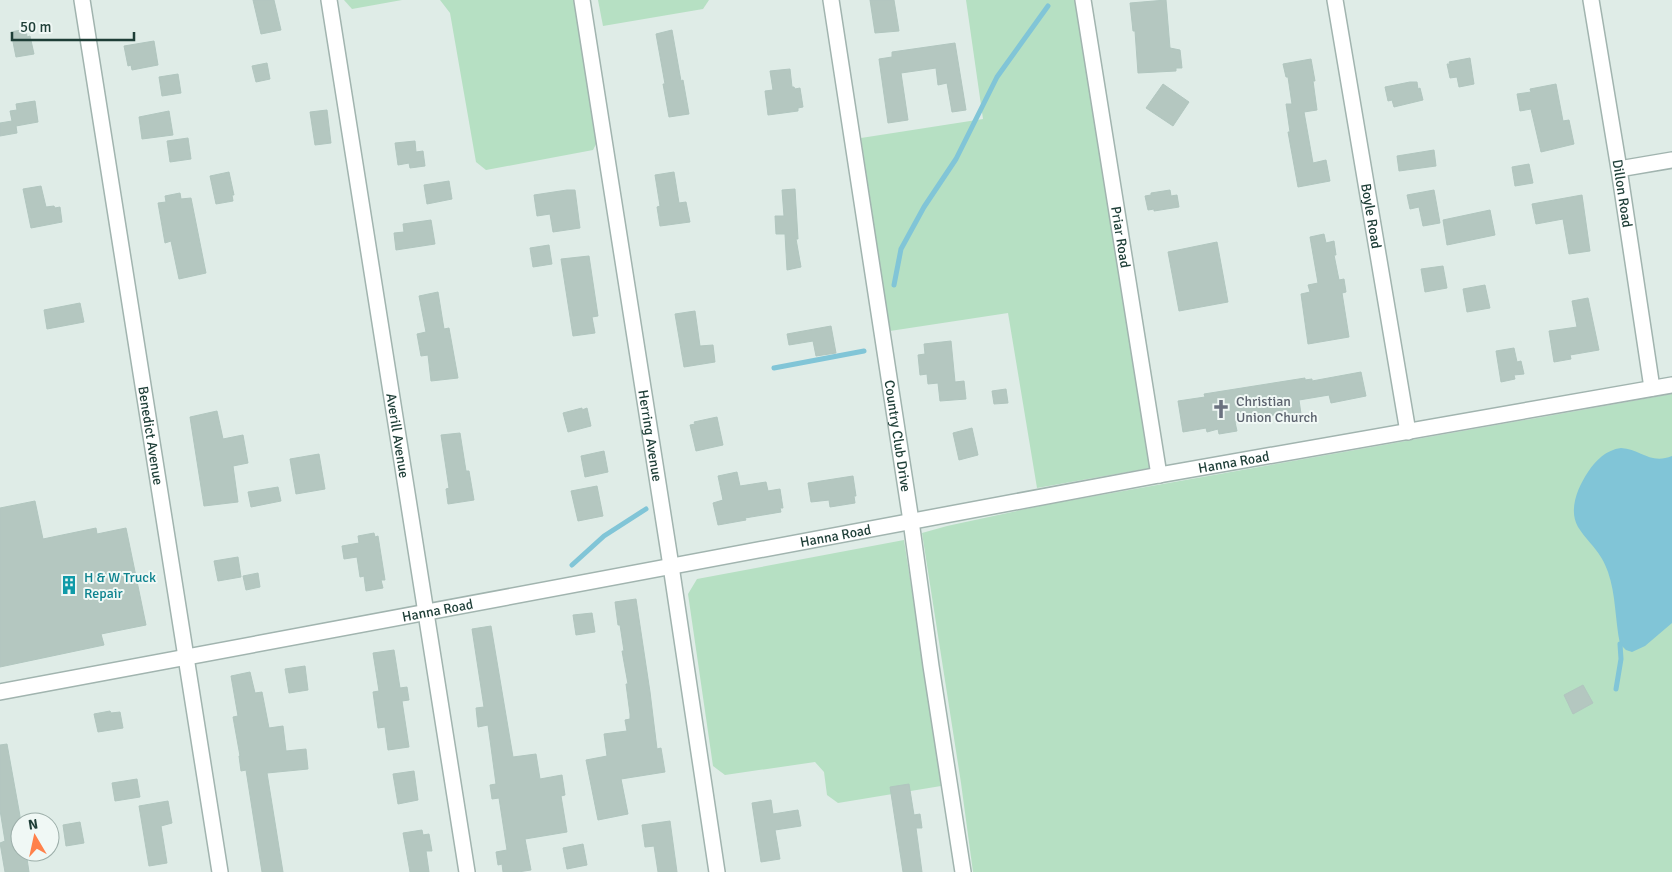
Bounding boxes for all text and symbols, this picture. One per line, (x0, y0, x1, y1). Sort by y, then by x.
scale bar (12, 10, 135, 42)
text: 50 m (20, 18, 51, 36)
street label: Dillon Road (1609, 158, 1636, 229)
street label: Boyle Road (1358, 182, 1385, 250)
street label: Priar Road (1108, 205, 1134, 269)
street label: Country Club Drive (881, 379, 915, 493)
street label: Benedict Avenue (135, 385, 167, 486)
street label: Herring Avenue (635, 388, 666, 483)
street label: Averill Avenue (383, 392, 413, 479)
place label: Christian Union Church (1236, 393, 1318, 426)
church icon: Christian Union Church (1210, 398, 1232, 420)
street label: Hanna Road (1197, 447, 1271, 476)
street label: Hanna Road (799, 521, 872, 551)
place label: H & W Truck Repair (84, 569, 156, 602)
building icon: H & W Truck Repair (58, 574, 80, 596)
street label: Hanna Road (400, 595, 474, 625)
north arrow (10, 812, 60, 862)
text: N (27, 815, 39, 834)

